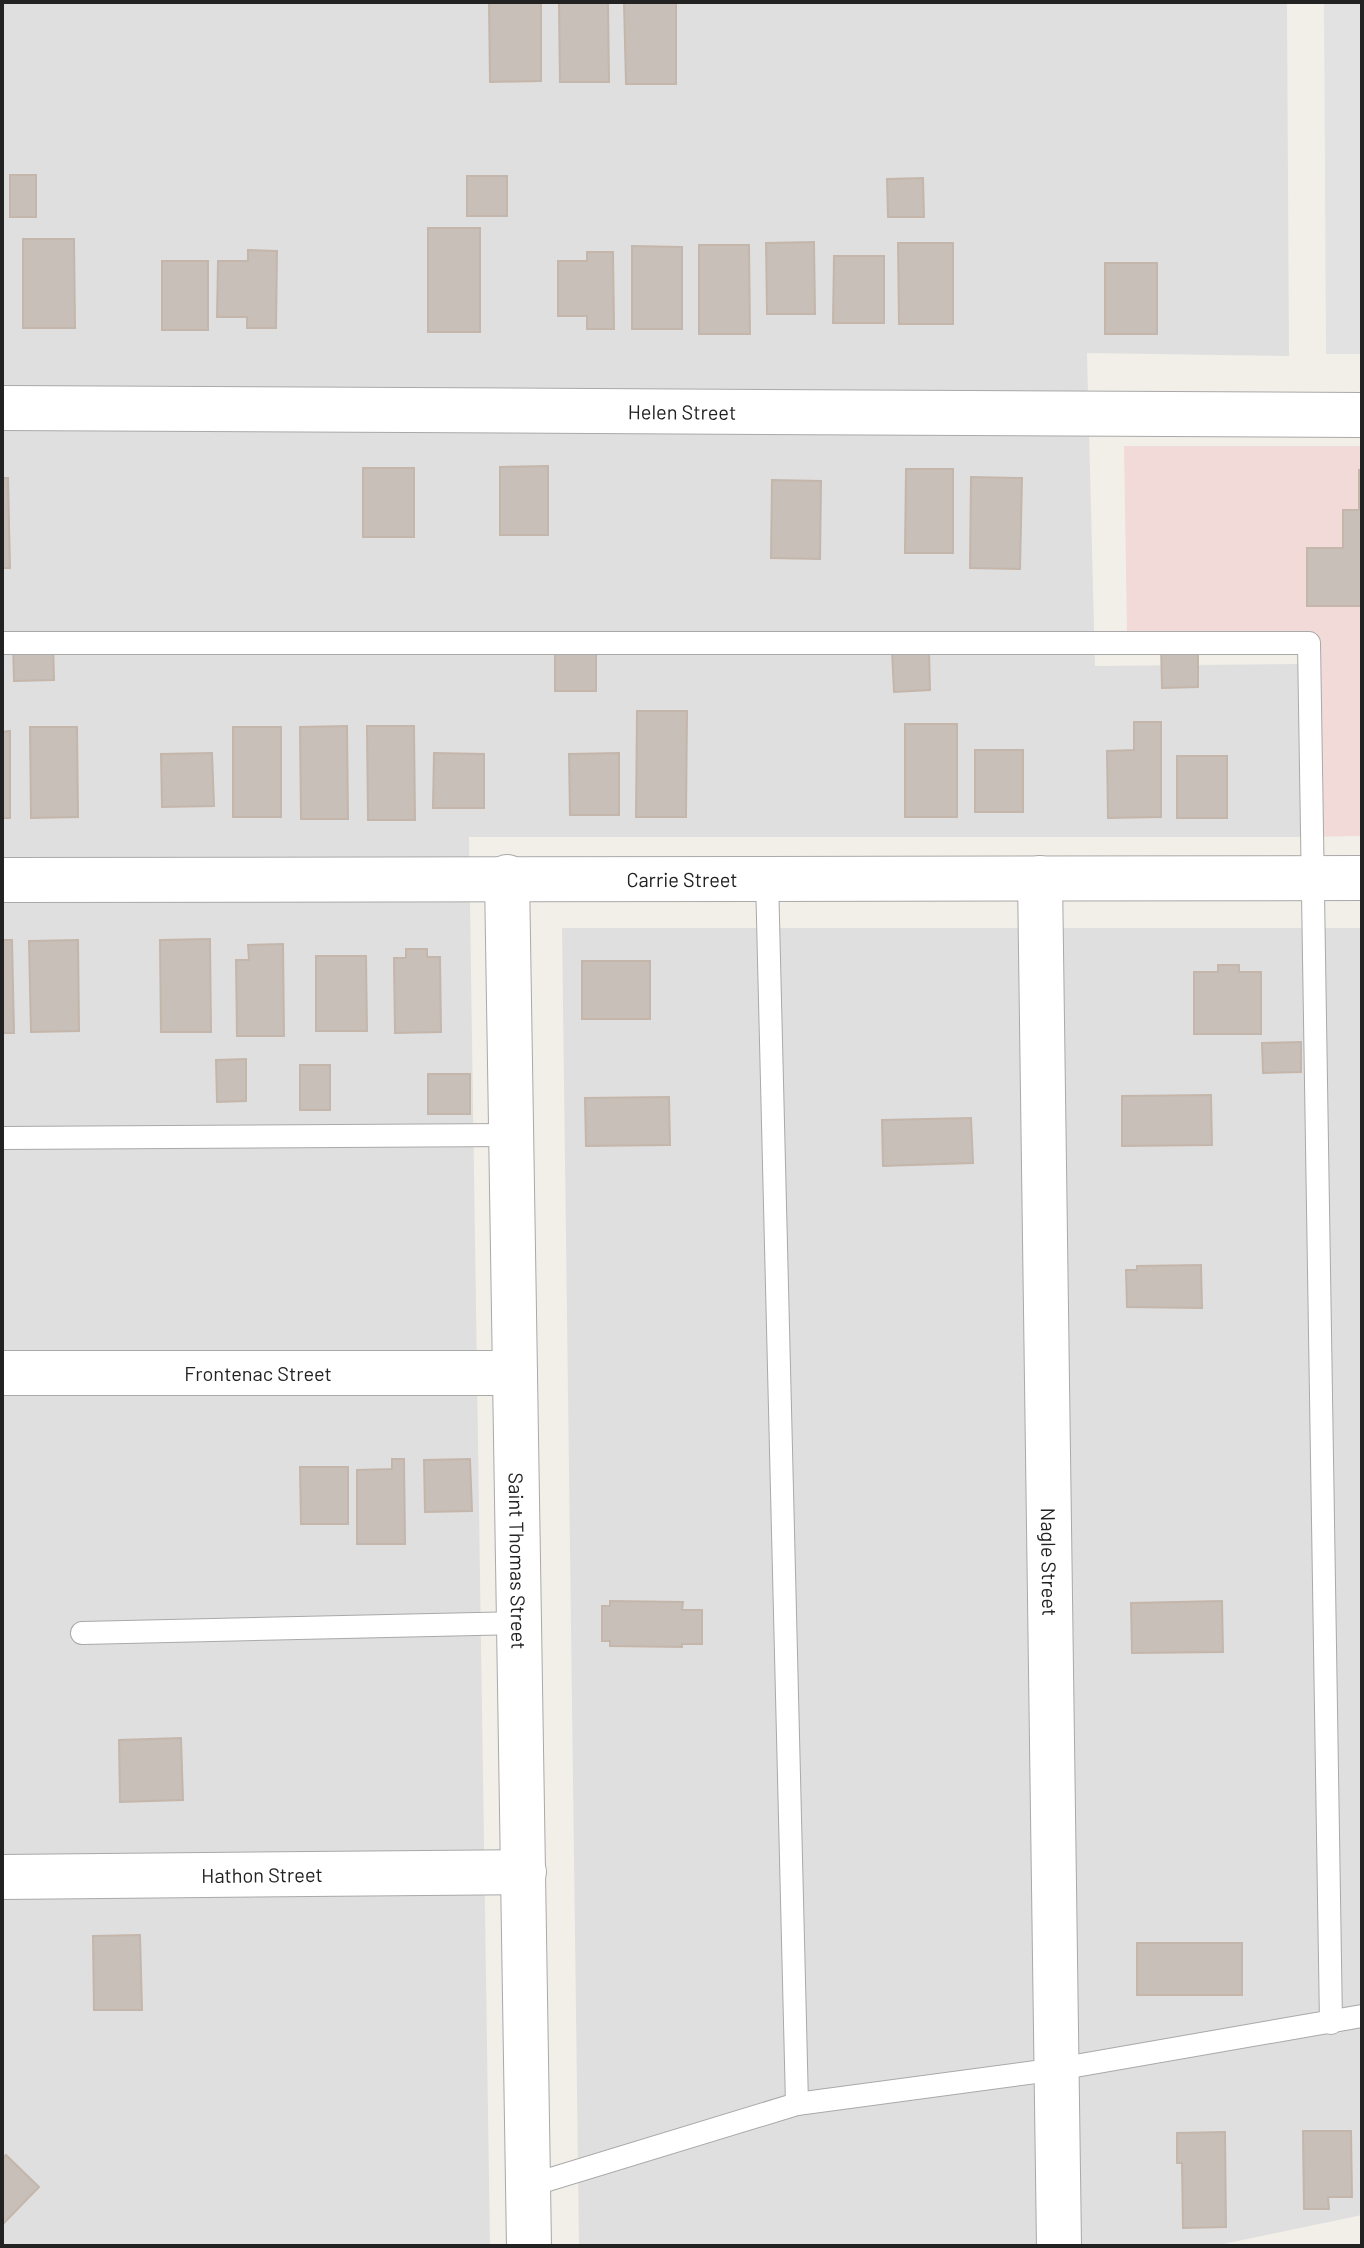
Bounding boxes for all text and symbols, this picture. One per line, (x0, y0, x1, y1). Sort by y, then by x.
street label: Helen Street (628, 399, 736, 424)
street label: Carrie Street (626, 867, 738, 891)
street label: Frontenac Street (184, 1361, 332, 1385)
street label: Saint Thomas Street (505, 1472, 531, 1650)
street label: Nagle Street (1037, 1508, 1062, 1616)
street label: Hathon Street (201, 1862, 323, 1887)

